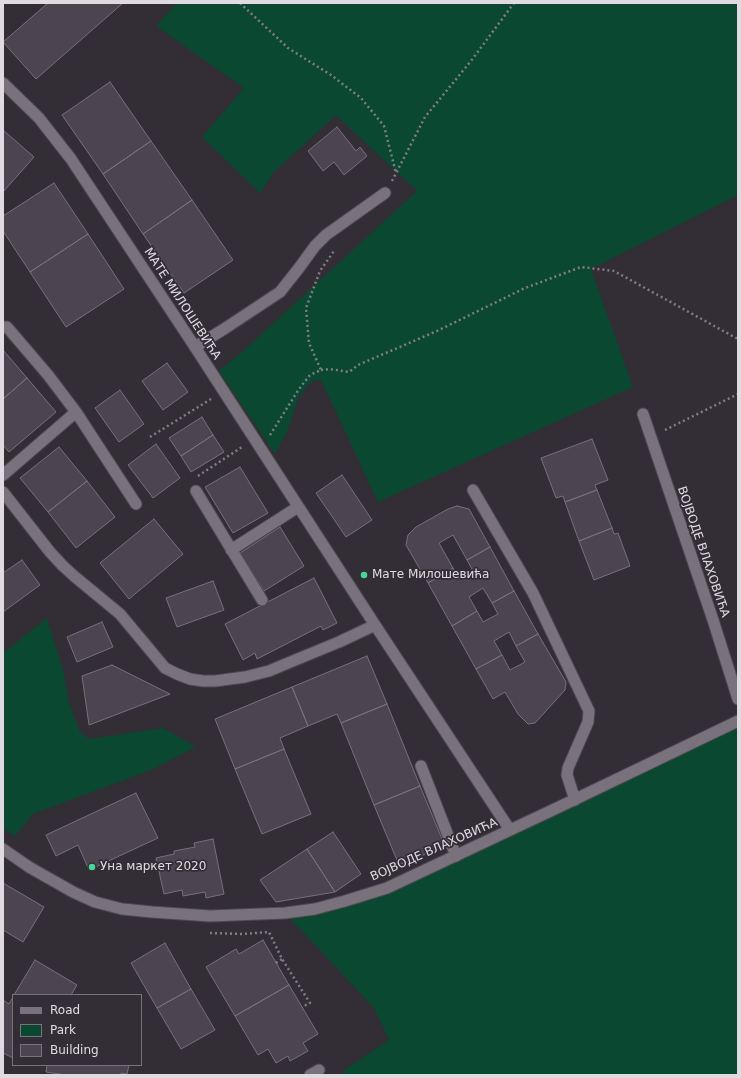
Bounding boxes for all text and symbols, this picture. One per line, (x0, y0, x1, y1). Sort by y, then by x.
street label: МАТЕ МИЛОШЕВИЋА (140, 245, 224, 363)
street label: ВОЈВОДЕ ВЛАХОВИЋА (674, 485, 732, 619)
place label: Мате Милошевића (372, 568, 489, 582)
marker: Мате Милошевића (359, 570, 369, 580)
street label: ВОЈВОДЕ ВЛАХОВИЋА (368, 815, 500, 885)
place label: Уна маркет 2020 (100, 860, 206, 874)
marker: Уна маркет 2020 (87, 862, 97, 872)
legend (12, 994, 142, 1066)
text: Road (50, 1003, 80, 1017)
text: Park (50, 1023, 76, 1037)
text: Building (50, 1043, 99, 1057)

